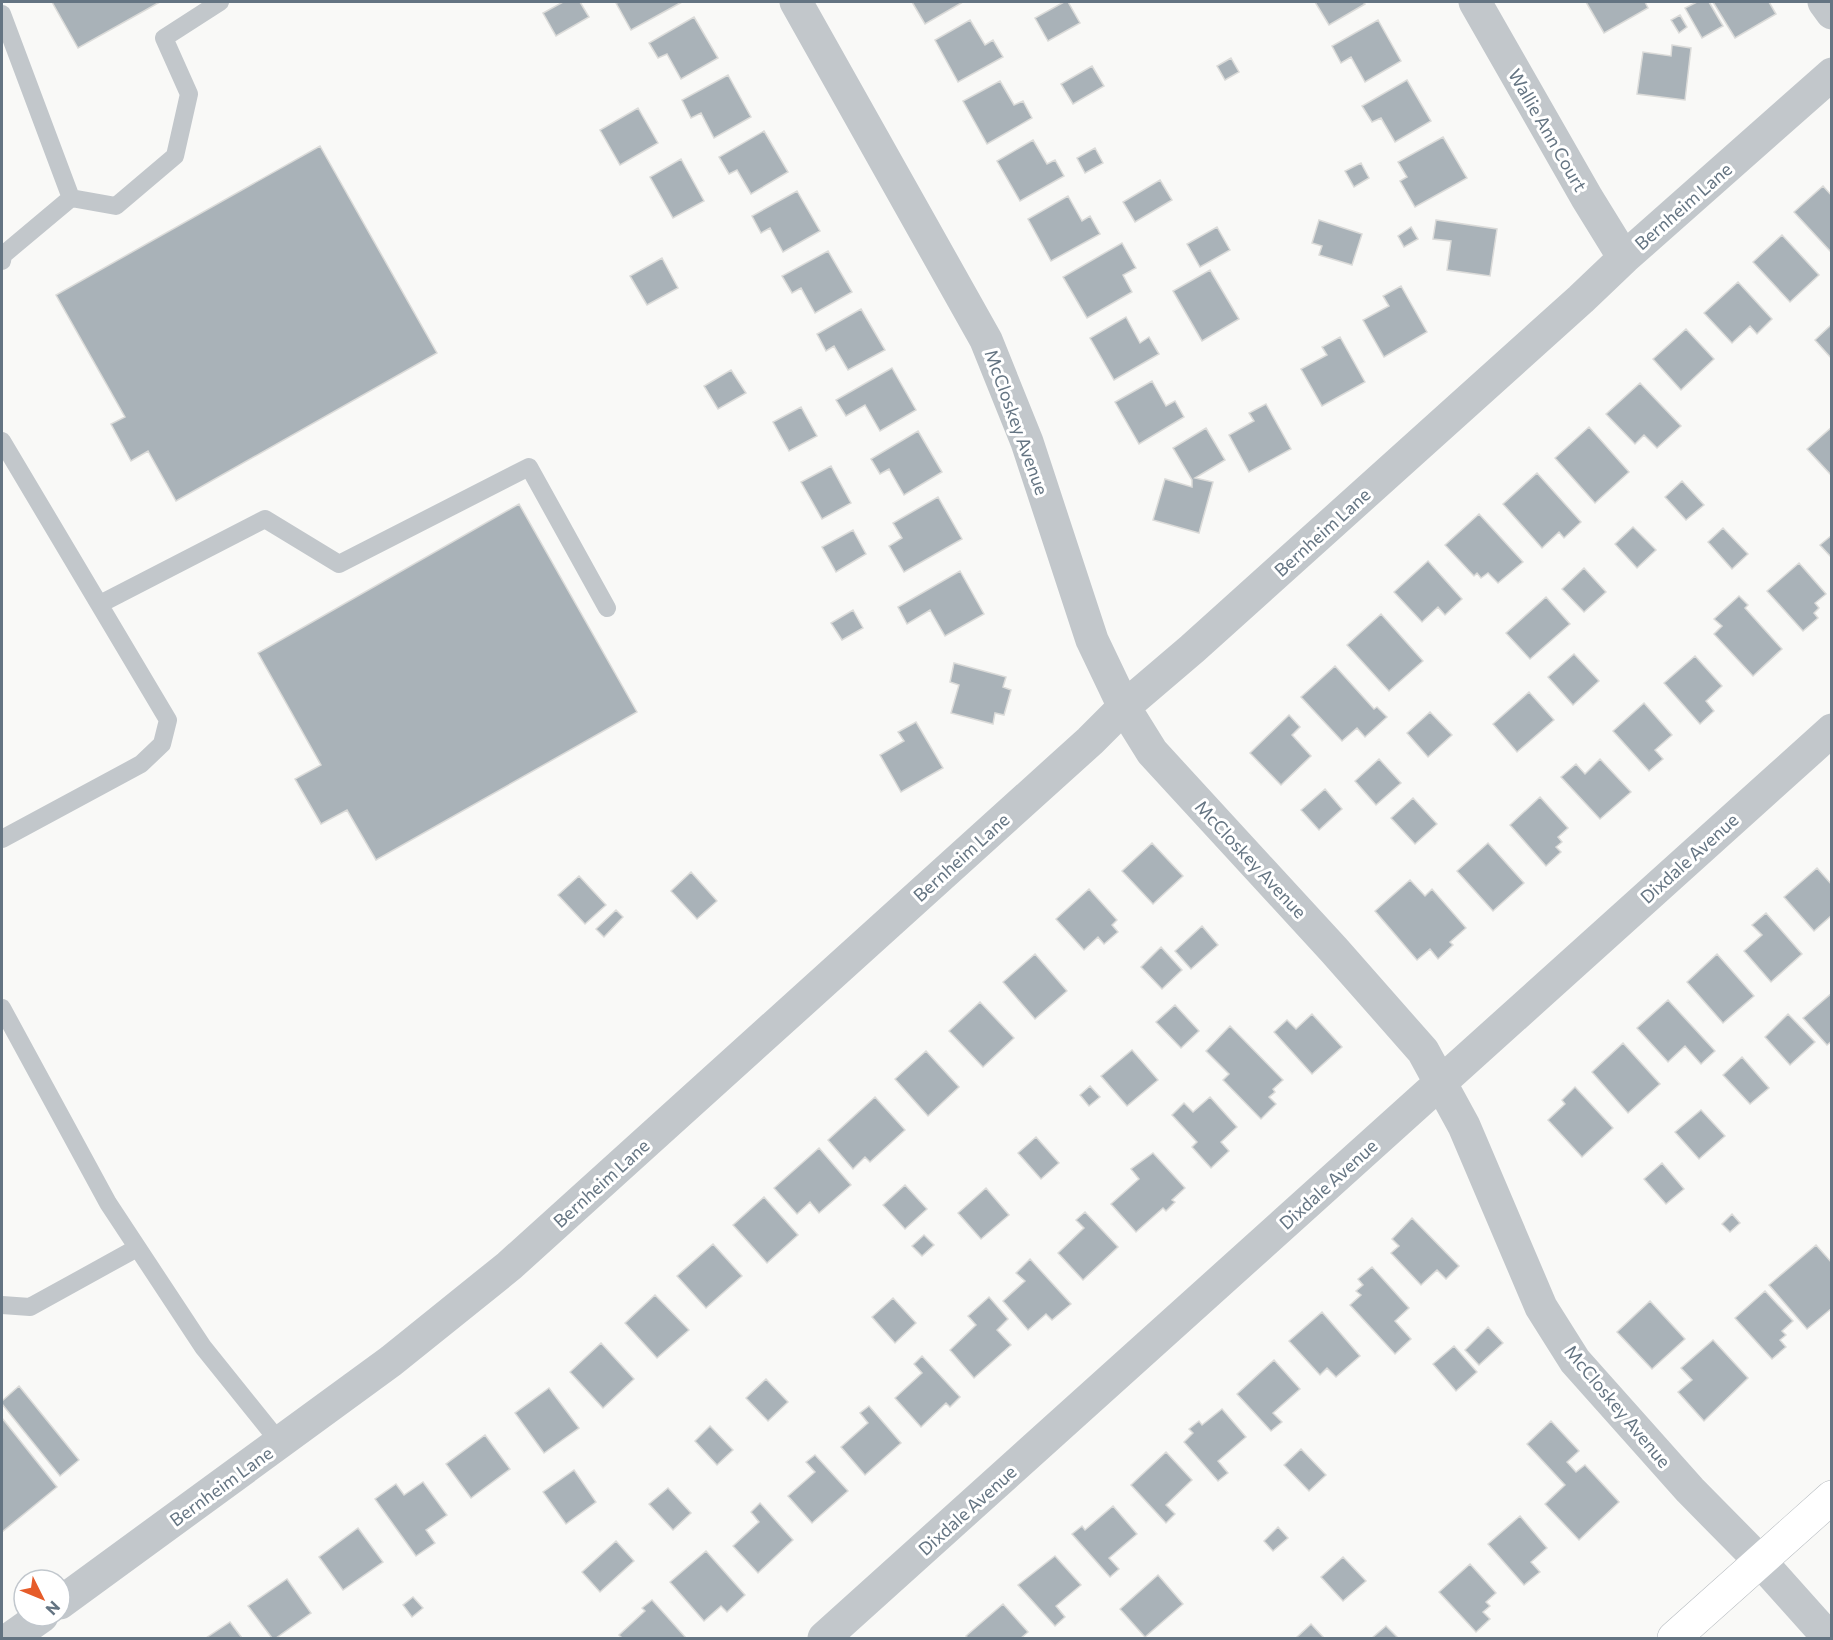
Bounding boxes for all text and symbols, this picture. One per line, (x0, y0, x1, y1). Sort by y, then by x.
street label: Wallie Ann Court (1504, 65, 1592, 195)
street label: Bernheim Lane (1630, 158, 1736, 254)
street label: McCloskey Avenue (980, 346, 1054, 498)
street label: Bernheim Lane (1269, 483, 1375, 581)
street label: McCloskey Avenue (1191, 795, 1311, 923)
street label: Bernheim Lane (908, 808, 1014, 906)
street label: Dixdale Avenue (1635, 808, 1743, 908)
street label: Bernheim Lane (548, 1134, 654, 1232)
street label: Dixdale Avenue (1274, 1134, 1382, 1234)
street label: McCloskey Avenue (1560, 1340, 1676, 1472)
street label: Bernheim Lane (165, 1441, 277, 1531)
street label: Dixdale Avenue (913, 1460, 1021, 1560)
north arrow (12, 1568, 72, 1628)
text: N (42, 1598, 64, 1619)

